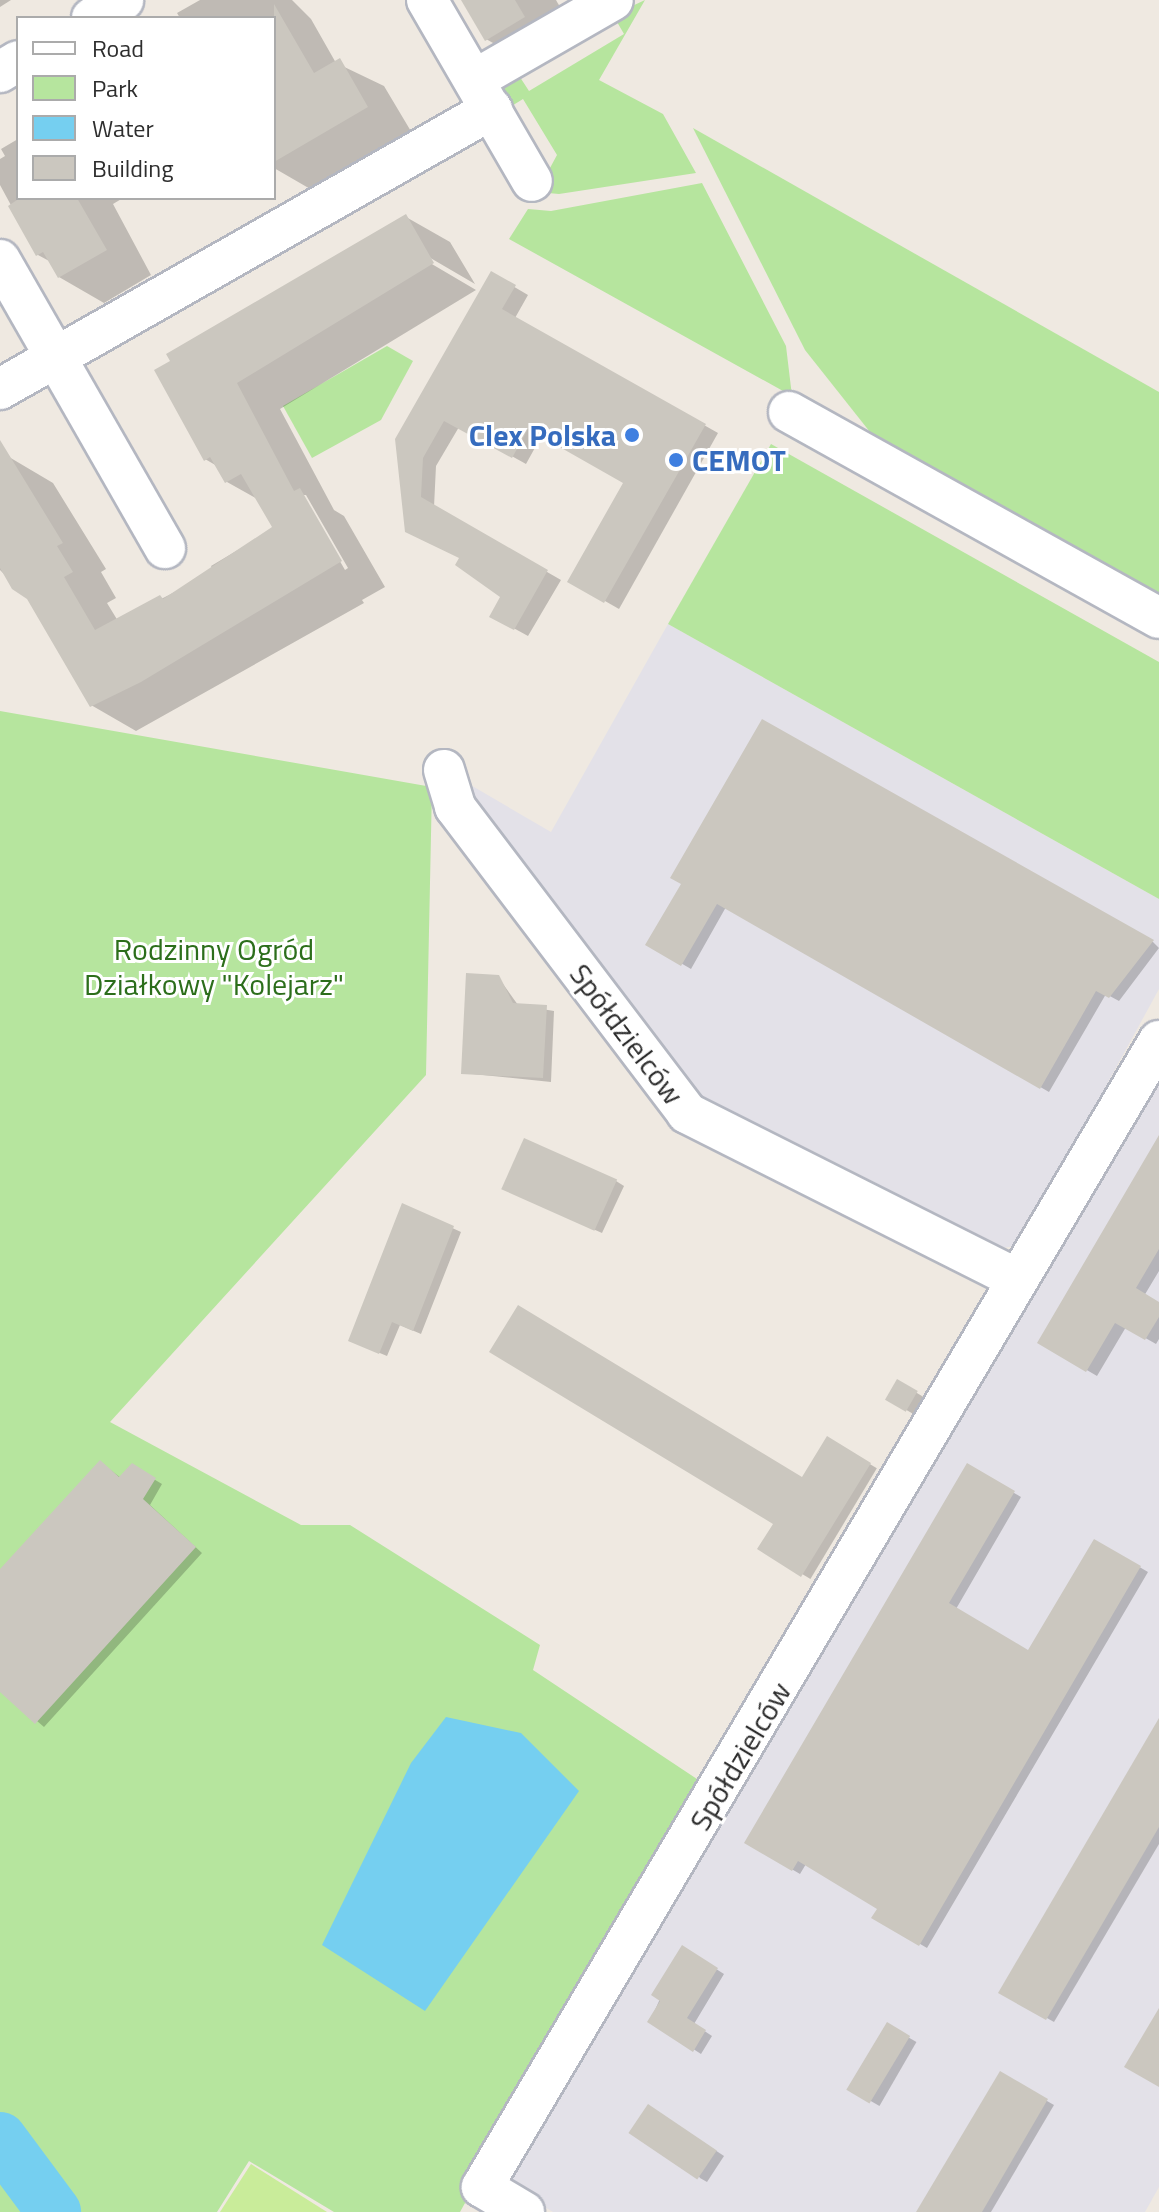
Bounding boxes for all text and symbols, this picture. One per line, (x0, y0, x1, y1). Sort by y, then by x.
legend (16, 16, 276, 200)
text: Road (92, 30, 144, 66)
text: Park (92, 70, 138, 106)
text: Water (92, 110, 154, 146)
text: Building (92, 150, 174, 186)
place label: Clex Polska (469, 417, 616, 453)
marker: Clex Polska (623, 426, 641, 444)
place label: CEMOT (692, 442, 786, 478)
marker: CEMOT (667, 451, 685, 469)
park label: Rodzinny Ogród Działkowy "Kolejarz" (84, 931, 344, 1002)
street label: Spółdzielców (562, 957, 692, 1111)
street label: Spółdzielców (682, 1675, 798, 1837)

